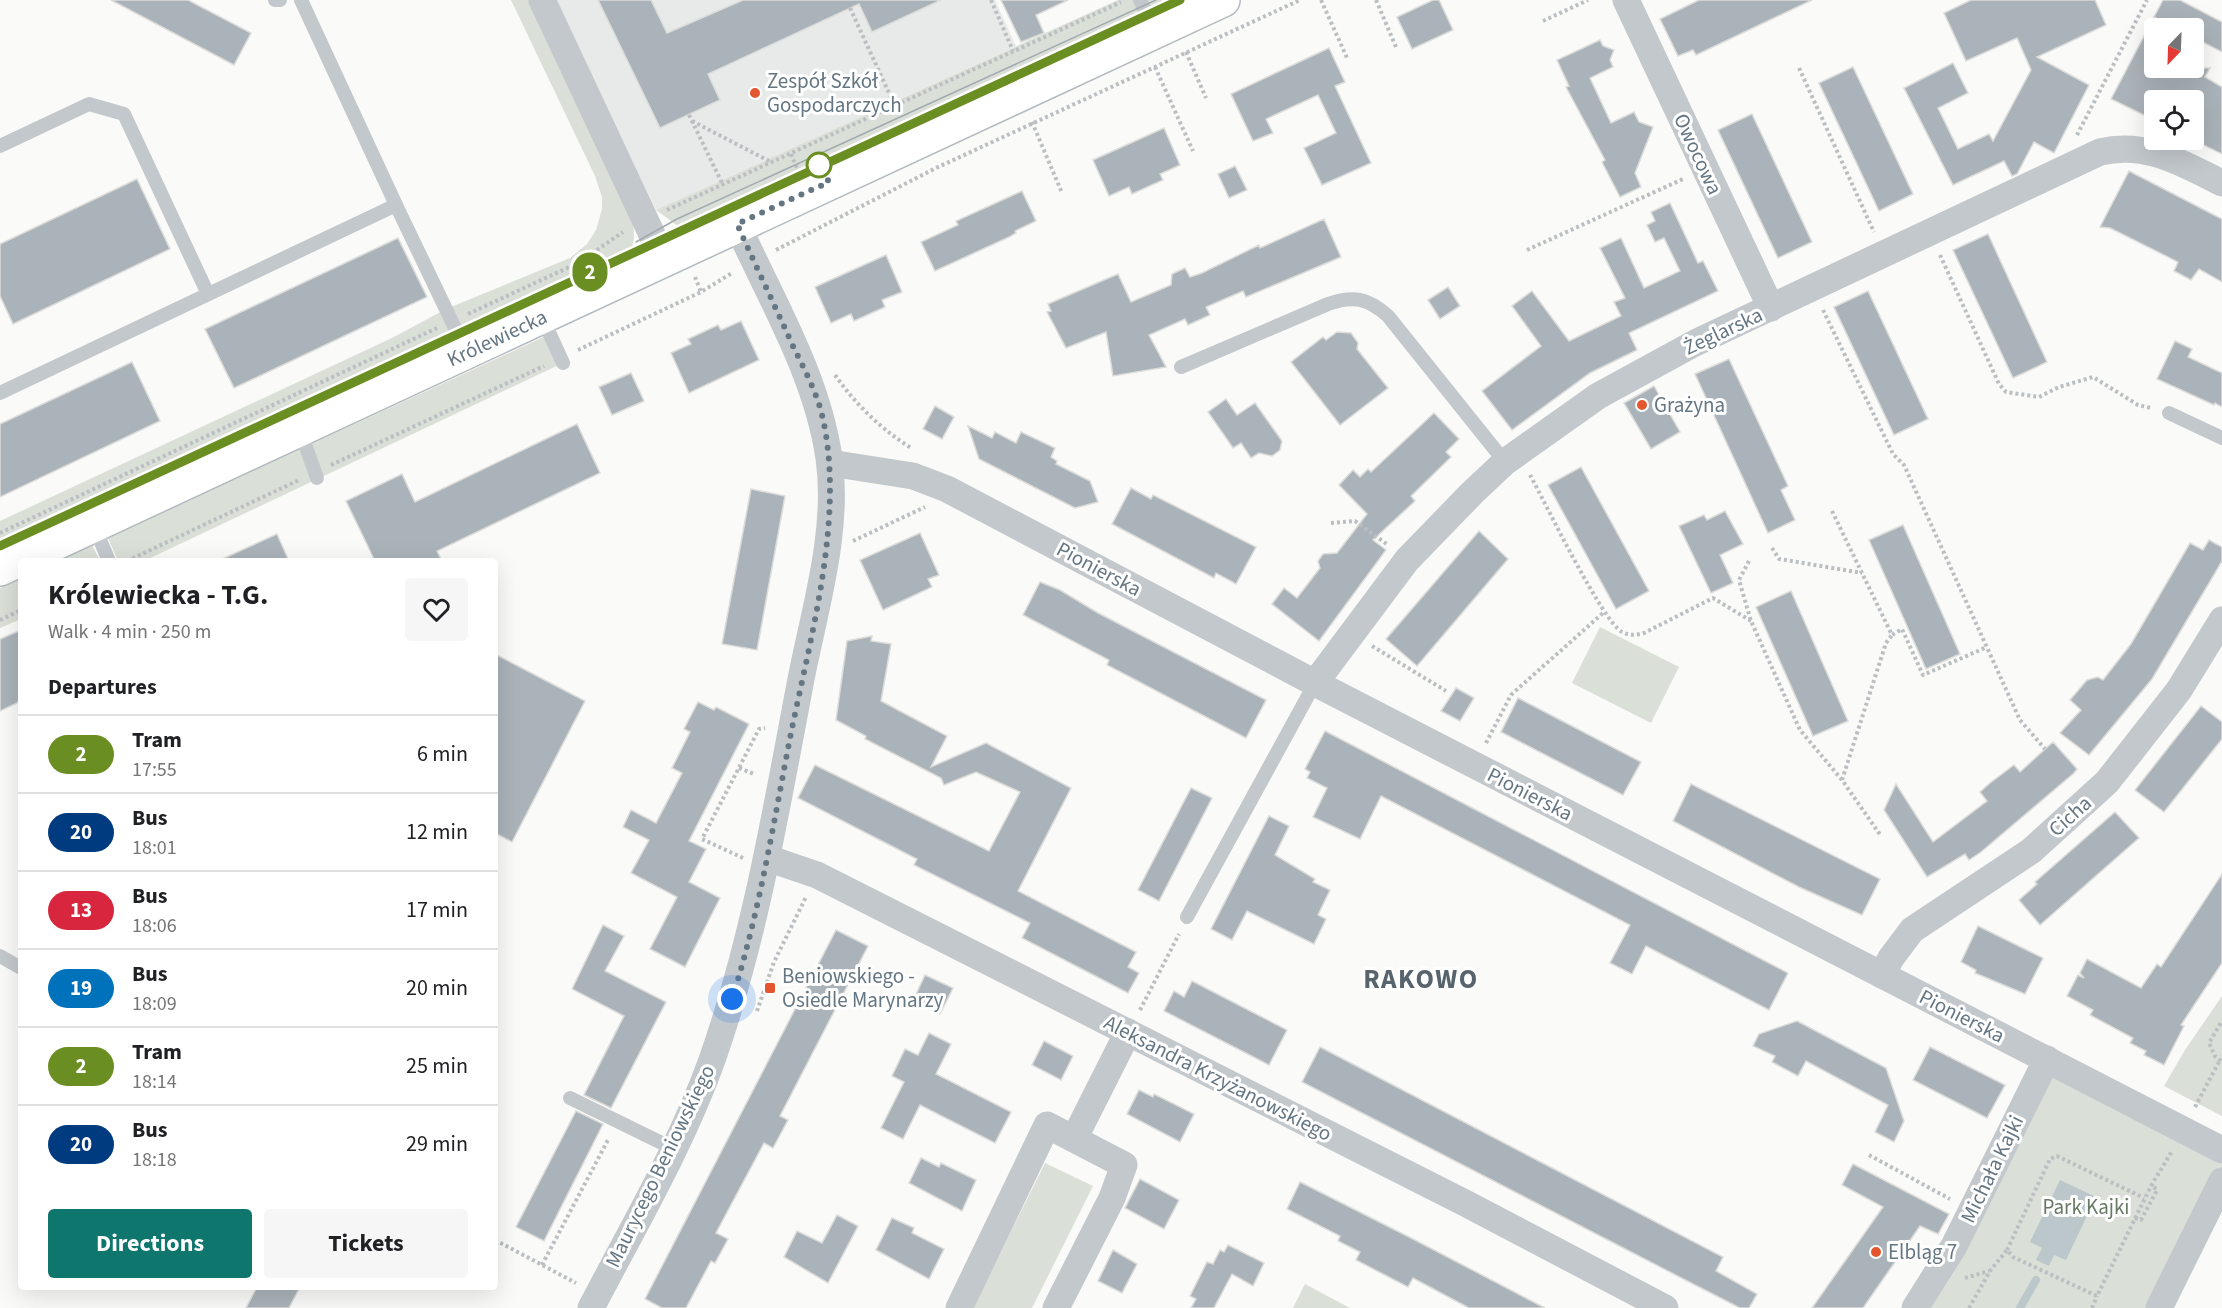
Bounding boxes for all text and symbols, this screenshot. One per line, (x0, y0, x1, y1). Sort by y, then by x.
north arrow (2144, 18, 2204, 78)
map controls (2144, 18, 2204, 150)
place label: Zespół Szkół Gospodarczych (767, 66, 902, 120)
marker: Zespół Szkół Gospodarczych (748, 86, 762, 100)
button: locate (2144, 90, 2204, 150)
street label: Owocowa (1666, 109, 1730, 199)
unlabelled marker (806, 152, 832, 178)
line badge: 2 (570, 252, 610, 292)
text: 2 (584, 257, 596, 287)
street label: Żeglarska (1678, 300, 1768, 362)
street label: Królewiecka (442, 302, 552, 374)
place label: Grażyna (1654, 390, 1725, 420)
marker: Grażyna (1635, 398, 1649, 412)
street label: Pionierska (1051, 534, 1147, 604)
text: Królewiecka - T.G. (48, 575, 268, 615)
button: heart (405, 578, 468, 641)
text: Walk · 4 min · 250 m (48, 618, 211, 646)
text: Departures (48, 671, 157, 703)
text: Tram (132, 724, 182, 756)
text: 6 min (417, 738, 468, 770)
text: 2 (75, 739, 87, 769)
text: 17:55 (132, 756, 177, 784)
street label: Pionierska (1482, 760, 1578, 828)
street label: Cicha (2042, 789, 2098, 843)
text: Bus (132, 802, 168, 834)
text: 12 min (406, 816, 468, 848)
text: 20 (70, 817, 92, 847)
text: 18:01 (132, 834, 177, 862)
text: Bus (132, 880, 168, 912)
text: 17 min (406, 894, 468, 926)
text: 13 (70, 895, 92, 925)
text: 18:06 (132, 912, 177, 940)
text: Bus (132, 958, 168, 990)
district label: RAKOWO (1363, 960, 1479, 999)
place label: Beniowskiego - Osiedle Marynarzy (782, 961, 944, 1015)
text: 20 min (406, 972, 468, 1004)
text: 19 (70, 973, 92, 1003)
marker: Beniowskiego - Osiedle Marynarzy (763, 981, 777, 995)
street label: Pionierska (1914, 982, 2010, 1050)
your location (717, 984, 747, 1014)
text: 18:09 (132, 990, 177, 1018)
street label: Aleksandra Krzyżanowskiego (1099, 1007, 1337, 1149)
text: Tram (132, 1036, 182, 1068)
text: 25 min (406, 1050, 468, 1082)
text: 2 (75, 1051, 87, 1081)
street label: Maurycego Beniowskiego (598, 1060, 722, 1272)
text: 18:14 (132, 1068, 177, 1096)
street label: Michała Kajki (1953, 1110, 2031, 1228)
text: Bus (132, 1114, 168, 1146)
text: 29 min (406, 1128, 468, 1160)
text: 20 (70, 1129, 92, 1159)
text: 18:18 (132, 1146, 177, 1174)
park label: Park Kajki (2043, 1192, 2129, 1222)
button: Directions (48, 1209, 252, 1278)
button: Tickets (264, 1209, 468, 1278)
place label: Elbląg 7 (1888, 1237, 1957, 1267)
marker: Elbląg 7 (1869, 1245, 1883, 1259)

